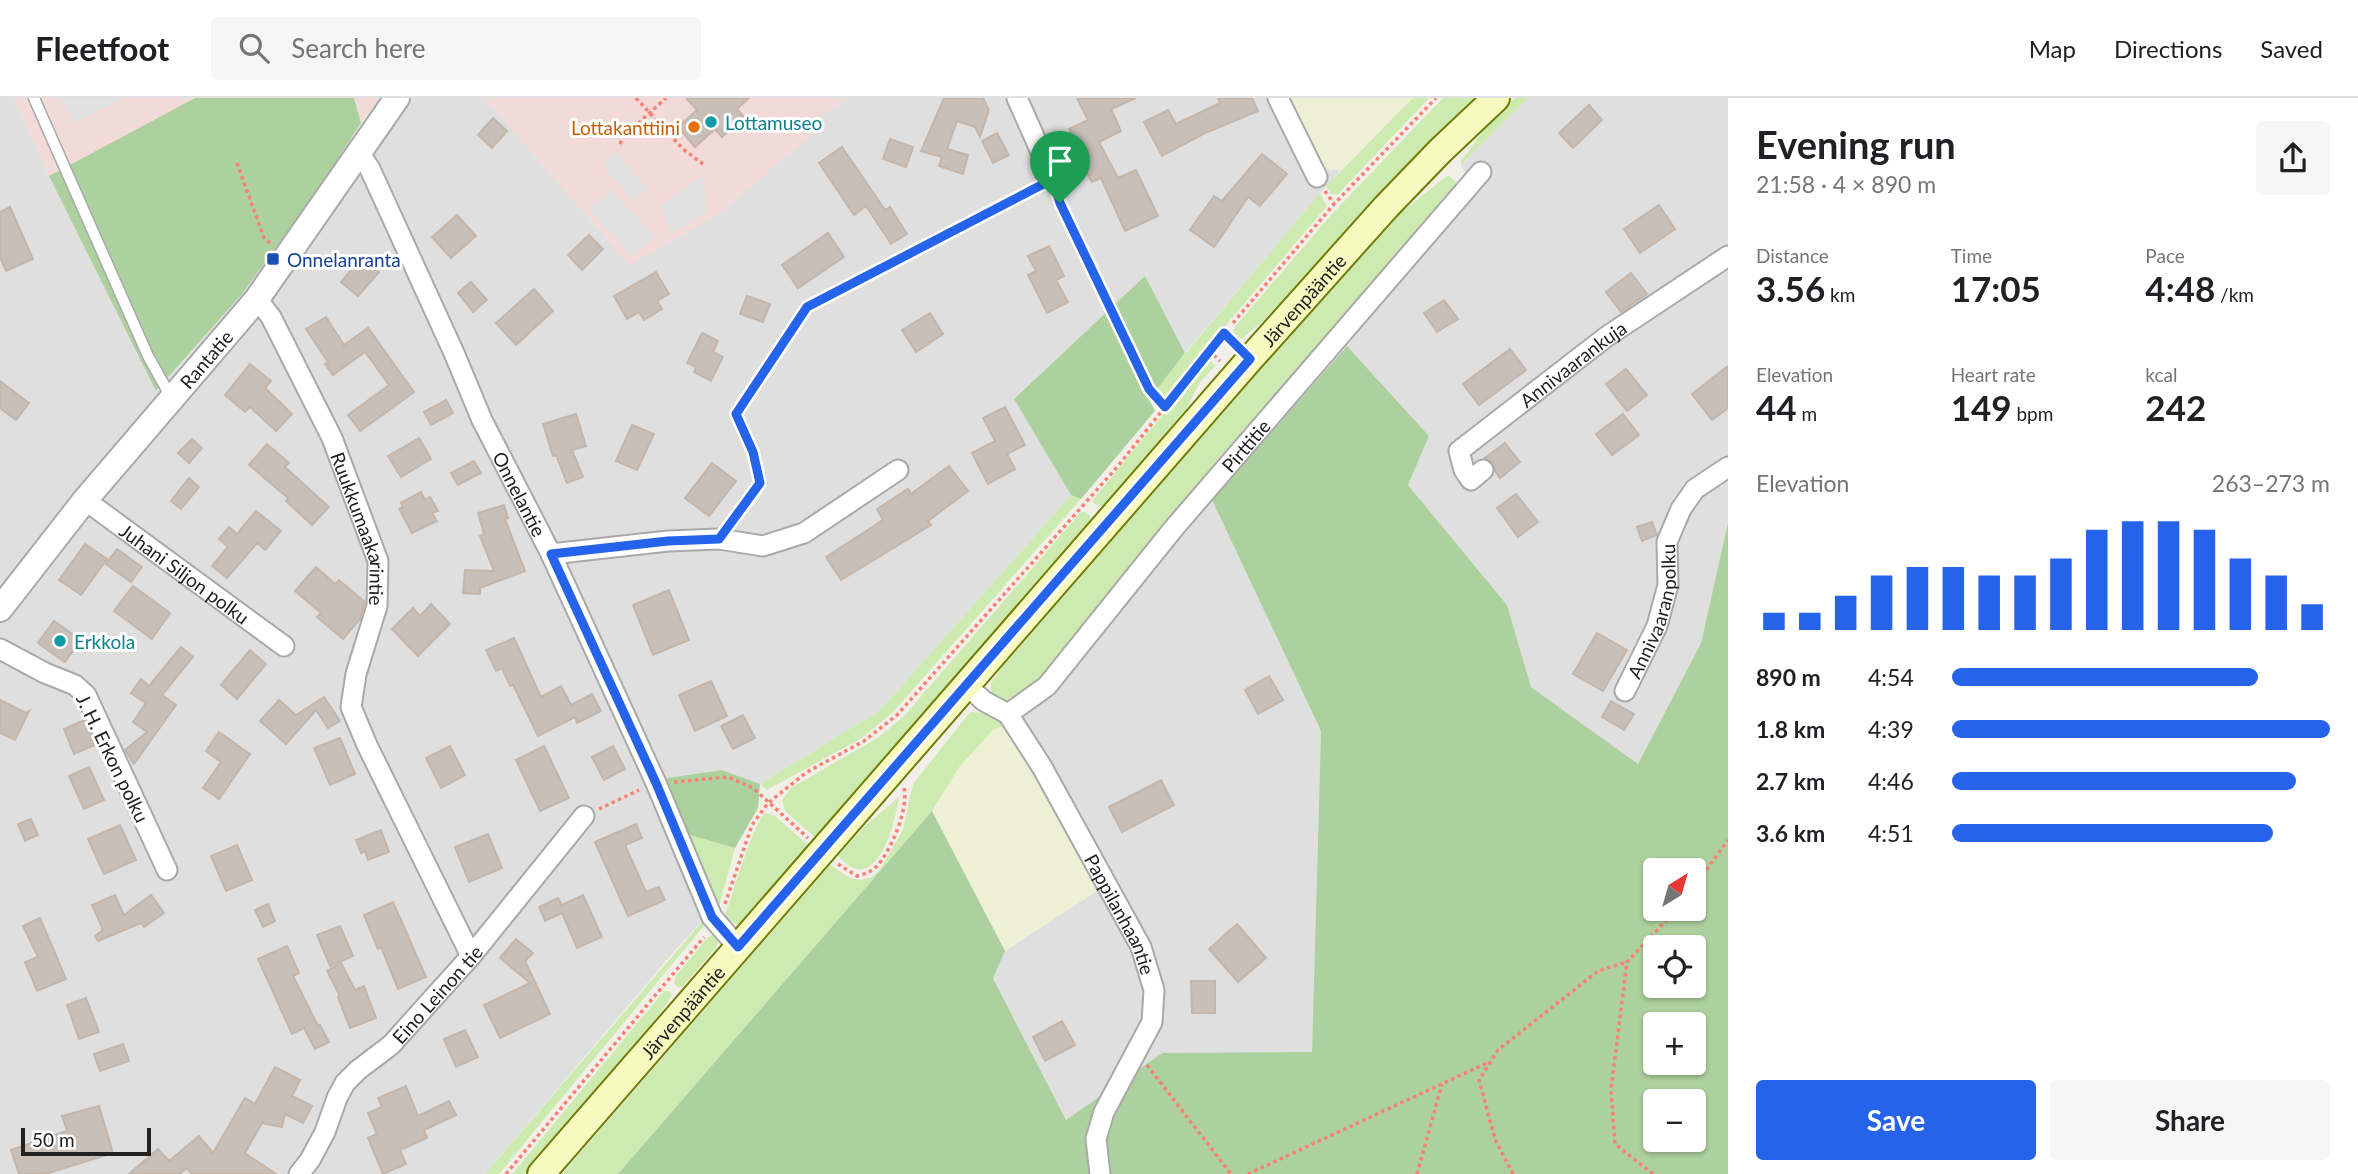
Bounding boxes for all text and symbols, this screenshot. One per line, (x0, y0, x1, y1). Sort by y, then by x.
search box (211, 17, 701, 80)
text: Fleetfoot (35, 28, 169, 68)
icon: search (235, 29, 273, 67)
text: Search here (291, 32, 425, 64)
text: Map (2029, 34, 2076, 63)
text: Directions (2114, 34, 2222, 63)
text: Saved (2260, 34, 2323, 63)
place label: Lottamuseo (725, 111, 822, 134)
marker: Lottamuseo (703, 114, 719, 130)
place label: Lottakanttiini (571, 116, 680, 139)
marker: Lottakanttiini (686, 119, 702, 135)
text: Evening run (1756, 121, 1956, 167)
button: share (2256, 121, 2330, 195)
pin (1030, 131, 1090, 203)
icon: arrive (1041, 142, 1079, 180)
text: 21:58 · 4 × 890 m (1756, 170, 1936, 198)
text: Distance (1756, 244, 1829, 267)
text: Time (1951, 244, 1992, 267)
text: Pace (2145, 244, 2185, 267)
place label: Onnelanranta (287, 248, 401, 271)
street label: Järvenpääntie (1256, 249, 1350, 350)
marker: Onnelanranta (265, 251, 281, 267)
text: 3.56 (1756, 267, 1825, 309)
text: 17:05 (1951, 267, 2041, 309)
text: 4:48 (2145, 267, 2215, 309)
text: km (1825, 283, 1855, 306)
text: /km (2215, 283, 2254, 306)
street label: Annivaarankuja (1515, 315, 1630, 411)
street label: Rantatie (174, 325, 237, 393)
text: Elevation (1756, 363, 1833, 386)
text: Heart rate (1951, 363, 2036, 386)
text: kcal (2145, 363, 2177, 386)
text: 44 (1756, 386, 1797, 428)
text: 149 (1951, 386, 2012, 428)
text: 242 (2145, 386, 2206, 428)
text: m (1797, 402, 1817, 425)
text: bpm (2012, 402, 2053, 425)
street label: Pirttitie (1216, 414, 1274, 476)
street label: Onnelantie (489, 447, 551, 540)
street label: Ruukkumaakarintie (327, 449, 389, 606)
text: Elevation (1756, 469, 1849, 497)
text: 263–273 m (2212, 469, 2330, 497)
street label: Juhani Siljon polku (116, 518, 254, 628)
street label: Annivaaranpolku (1622, 544, 1680, 682)
place label: Erkkola (74, 630, 135, 653)
marker: Erkkola (52, 633, 68, 649)
text: 890 m (1756, 663, 1821, 691)
text: 4:54 (1868, 663, 1914, 691)
street label: J. H. Erkon polku (72, 690, 154, 826)
text: 1.8 km (1756, 715, 1825, 743)
text: 4:39 (1868, 715, 1914, 743)
text: 2.7 km (1756, 767, 1825, 795)
text: 4:46 (1868, 767, 1914, 795)
text: 3.6 km (1756, 819, 1825, 847)
text: 4:51 (1868, 819, 1914, 847)
street label: Pappilanhaantie (1080, 850, 1160, 977)
north arrow (1643, 858, 1706, 920)
map controls (1643, 858, 1706, 1152)
button: locate (1643, 935, 1706, 998)
street label: Eino Leinon tie (387, 940, 487, 1048)
street label: Järvenpääntie (635, 960, 729, 1063)
button: + (1643, 1012, 1706, 1075)
button: Save (1756, 1080, 2036, 1160)
button: Share (2050, 1080, 2330, 1160)
button: − (1643, 1089, 1706, 1152)
scale bar (21, 1125, 150, 1157)
text: 50 m (32, 1128, 75, 1151)

